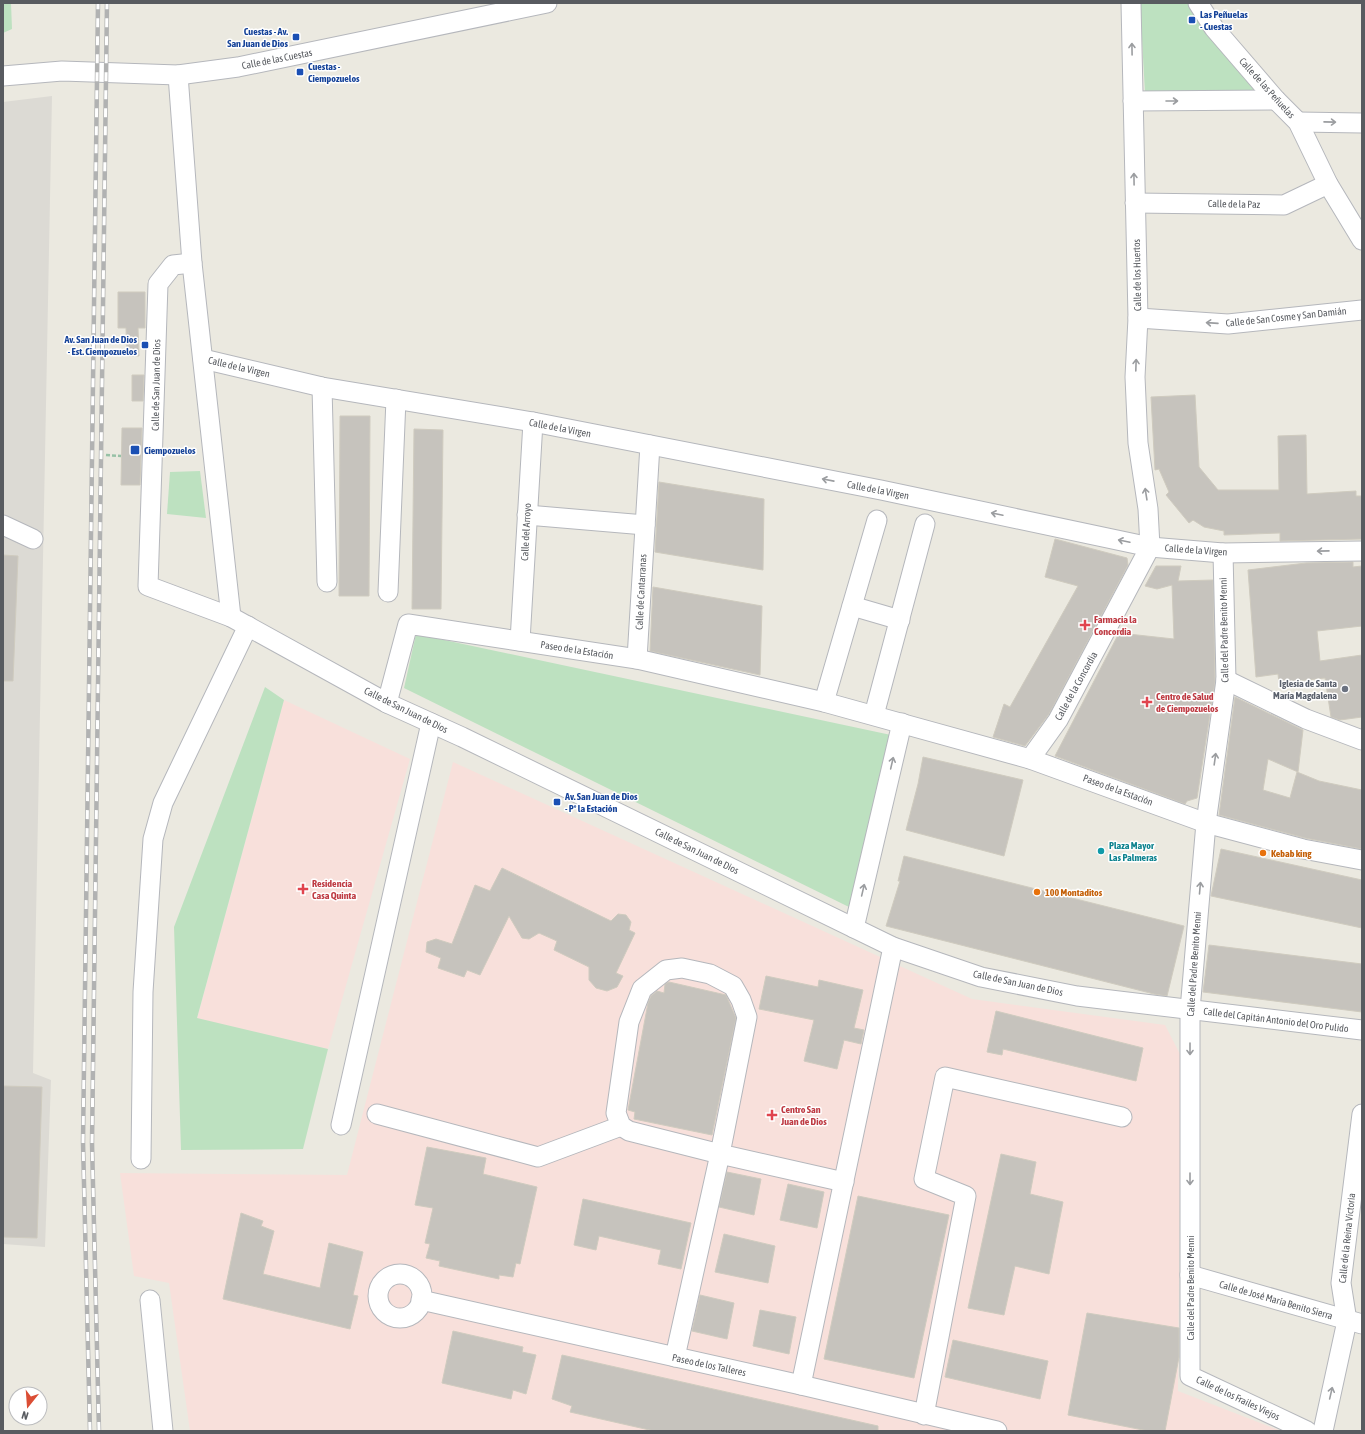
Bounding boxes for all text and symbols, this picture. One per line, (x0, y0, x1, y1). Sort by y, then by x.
place label: Las Peñuelas - Cuestas (1200, 9, 1248, 32)
marker: Las Peñuelas - Cuestas (1187, 15, 1197, 25)
place label: Cuestas - Av. San Juan de Dios (227, 26, 288, 49)
marker: Cuestas - Av. San Juan de Dios (291, 32, 301, 42)
one-way arrow (1128, 43, 1136, 56)
street label: Calle de las Cuestas (241, 47, 314, 71)
street label: Calle de las Peñuelas (1237, 56, 1297, 121)
place label: Cuestas - Ciempozuelos (308, 61, 360, 84)
marker: Cuestas - Ciempozuelos (295, 67, 305, 77)
one-way arrow (1165, 97, 1178, 105)
one-way arrow (1323, 118, 1336, 126)
one-way arrow (1131, 173, 1138, 186)
street label: Calle de la Paz (1208, 198, 1261, 210)
street label: Calle de los Huertos (1131, 238, 1143, 311)
street label: Calle de San Cosme y San Damián (1225, 305, 1347, 329)
one-way arrow (1206, 319, 1219, 326)
place label: Av. San Juan de Dios - Est. Ciempozuelos (63, 334, 137, 357)
street label: Calle de San Juan de Dios (150, 339, 162, 431)
marker: Av. San Juan de Dios - Est. Ciempozuelos (140, 340, 150, 350)
street label: Calle de la Virgen (207, 355, 271, 379)
one-way arrow (1132, 359, 1140, 372)
street label: Calle de la Virgen (528, 417, 592, 439)
marker: Ciempozuelos (129, 444, 141, 456)
place label: Ciempozuelos (144, 445, 196, 456)
one-way arrow (822, 476, 835, 484)
street label: Calle de la Virgen (846, 479, 910, 501)
one-way arrow (1142, 488, 1150, 501)
street label: Calle del Arroyo (519, 503, 533, 561)
one-way arrow (991, 510, 1004, 518)
one-way arrow (1118, 537, 1131, 545)
street label: Calle de la Virgen (1164, 542, 1228, 558)
one-way arrow (1317, 547, 1330, 555)
street label: Calle de Cantarranas (634, 553, 649, 630)
street label: Calle del Padre Benito Menni (1218, 577, 1230, 683)
place label: Farmacia la Concordia (1094, 614, 1137, 637)
marker: Farmacia la Concordia (1079, 619, 1091, 631)
street label: Paseo de la Estación (540, 639, 614, 661)
street label: Calle de la Concordia (1053, 649, 1100, 722)
place label: Iglesia de Santa María Magdalena (1273, 678, 1337, 701)
marker: Iglesia de Santa María Magdalena (1340, 684, 1350, 694)
street label: Calle de San Juan de Dios (362, 685, 450, 735)
place label: Centro de Salud de Ciempozuelos (1156, 691, 1219, 714)
marker: Centro de Salud de Ciempozuelos (1141, 696, 1153, 708)
one-way arrow (1211, 753, 1219, 766)
one-way arrow (889, 757, 897, 770)
street label: Paseo de la Estación (1082, 772, 1155, 808)
place label: Av. San Juan de Dios - Pº la Estación (564, 791, 638, 814)
marker: Av. San Juan de Dios - Pº la Estación (552, 797, 562, 807)
street label: Calle de San Juan de Dios (653, 826, 741, 876)
place label: Plaza Mayor Las Palmeras (1109, 840, 1158, 863)
marker: Plaza Mayor Las Palmeras (1096, 846, 1106, 856)
marker: Kebab king (1258, 848, 1268, 858)
place label: Kebab king (1271, 848, 1312, 859)
place label: Residencia Casa Quinta (312, 878, 356, 901)
one-way arrow (1197, 882, 1204, 895)
marker: Residencia Casa Quinta (297, 883, 309, 895)
one-way arrow (860, 883, 867, 896)
marker: 100 Montaditos (1032, 887, 1042, 897)
place label: 100 Montaditos (1045, 887, 1103, 898)
street label: Calle del Padre Benito Menni (1185, 911, 1203, 1017)
street label: Calle de San Juan de Dios (972, 968, 1064, 998)
street label: Calle del Capitán Antonio del Oro Pulido (1203, 1006, 1350, 1034)
one-way arrow (1186, 1042, 1194, 1055)
place label: Centro San Juan de Dios (780, 1104, 827, 1127)
marker: Centro San Juan de Dios (766, 1109, 778, 1121)
one-way arrow (1186, 1172, 1194, 1185)
street label: Calle de la Reina Victoria (1337, 1192, 1357, 1284)
street label: Calle del Padre Benito Menni (1185, 1235, 1196, 1341)
street label: Calle de José María Benito Sierra (1218, 1279, 1334, 1322)
street label: Paseo de los Talleres (671, 1352, 747, 1378)
street label: Calle de los Frailes Viejos (1195, 1374, 1282, 1422)
north arrow (8, 1386, 48, 1426)
one-way arrow (1328, 1387, 1336, 1400)
text: N (20, 1409, 30, 1422)

